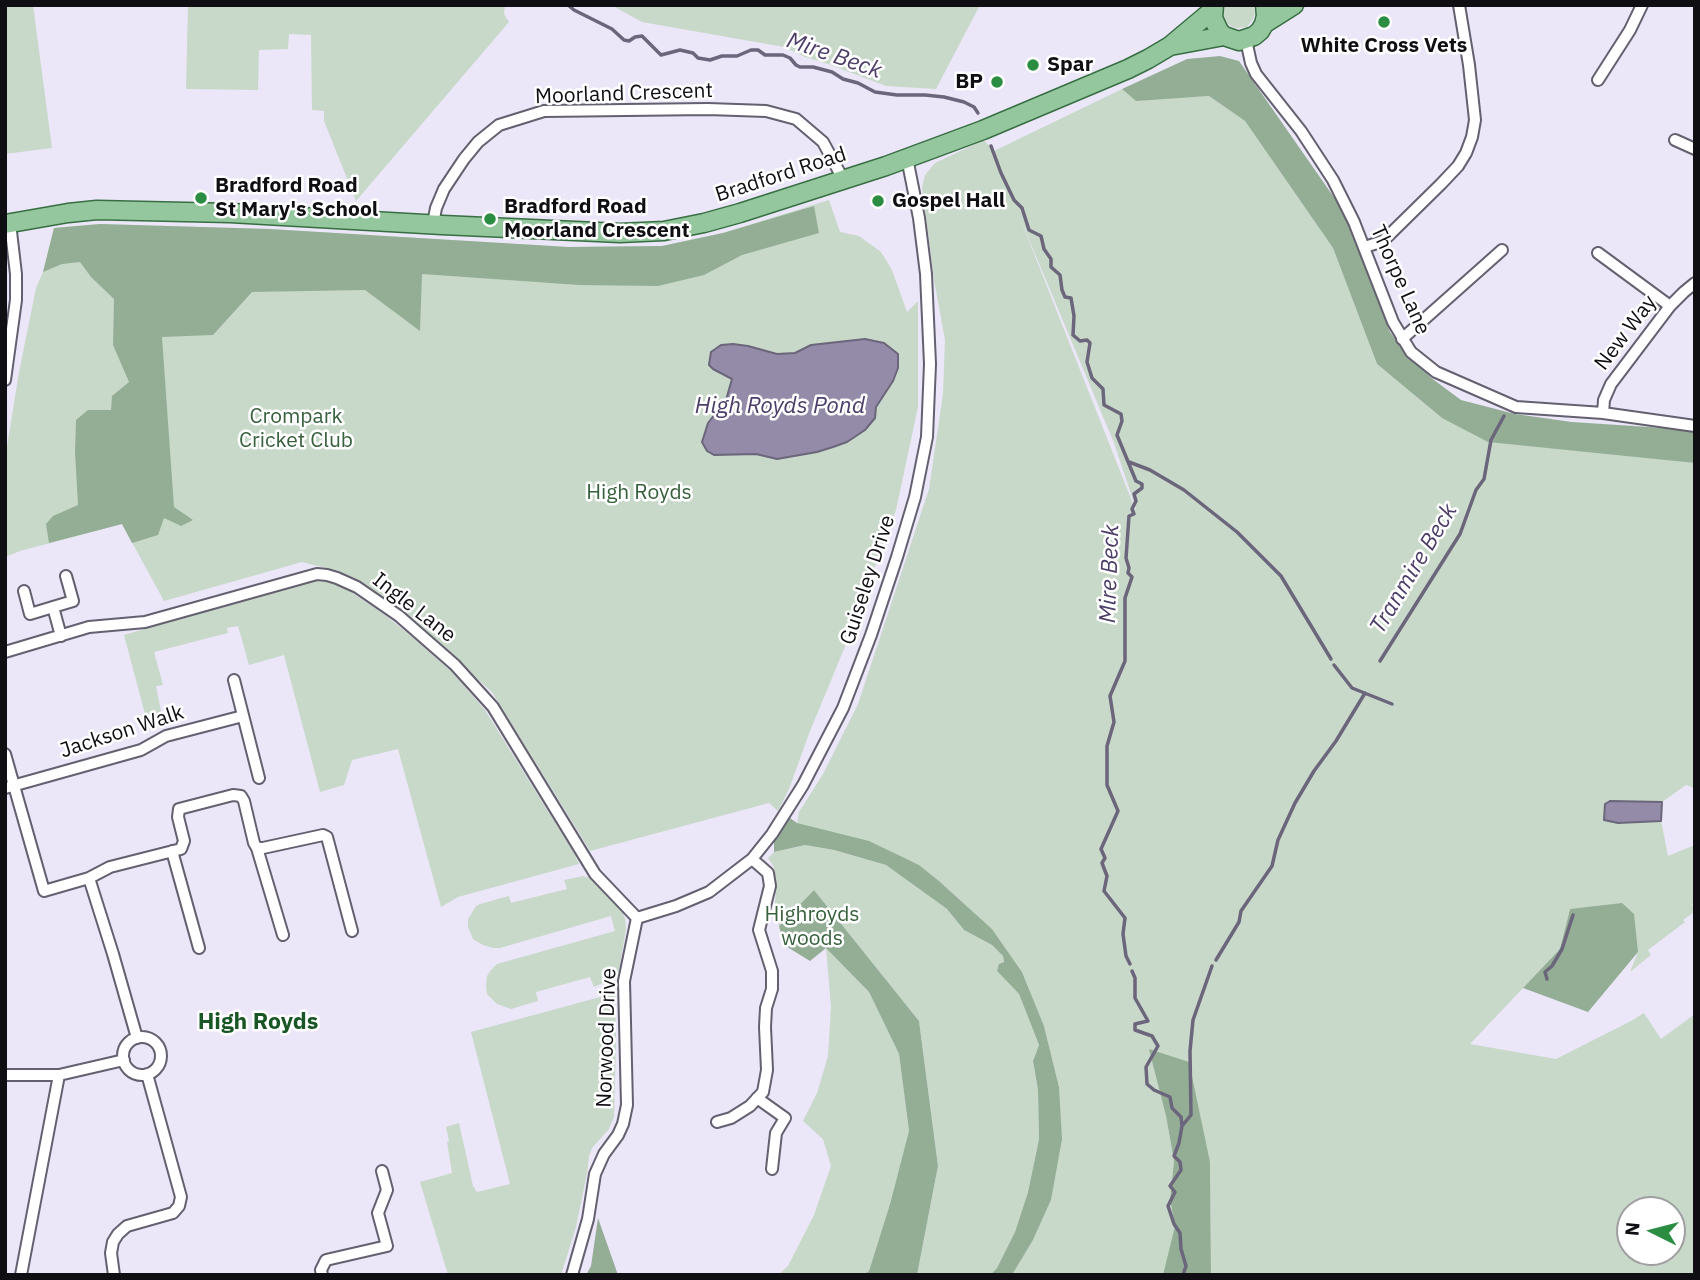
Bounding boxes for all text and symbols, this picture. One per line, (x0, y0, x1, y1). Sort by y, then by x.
marker: White Cross Vets (1376, 14, 1392, 30)
water label: Mire Beck (783, 27, 885, 85)
place label: White Cross Vets (1301, 33, 1467, 59)
place label: Spar (1047, 52, 1093, 78)
marker: Spar (1025, 57, 1041, 73)
place label: BP (955, 69, 983, 95)
marker: BP (989, 74, 1005, 90)
street label: Moorland Crescent (535, 78, 713, 110)
street label: Bradford Road (712, 142, 850, 208)
place label: Bradford Road St Mary's School (215, 173, 378, 223)
place label: Gospel Hall (892, 188, 1005, 214)
marker: Bradford Road St Mary's School (193, 190, 209, 206)
marker: Gospel Hall (870, 193, 886, 209)
place label: Bradford Road Moorland Crescent (504, 194, 689, 244)
marker: Bradford Road Moorland Crescent (482, 211, 498, 227)
street label: Thorpe Lane (1365, 221, 1435, 339)
street label: New Way (1590, 290, 1662, 376)
water label: High Royds Pond (695, 392, 865, 420)
park label: Crompark Cricket Club (239, 404, 353, 454)
park label: High Royds (586, 480, 692, 506)
water label: Tranmire Beck (1364, 499, 1464, 639)
street label: Guiseley Drive (835, 512, 901, 648)
water label: Mire Beck (1094, 524, 1126, 624)
street label: Ingle Lane (367, 568, 461, 648)
street label: Jackson Walk (57, 700, 187, 764)
park label: Highroyds woods (764, 902, 860, 952)
street label: Norwood Drive (592, 968, 622, 1108)
district label: High Royds (198, 1008, 318, 1036)
north arrow (1616, 1196, 1686, 1266)
text: N (1619, 1221, 1645, 1237)

